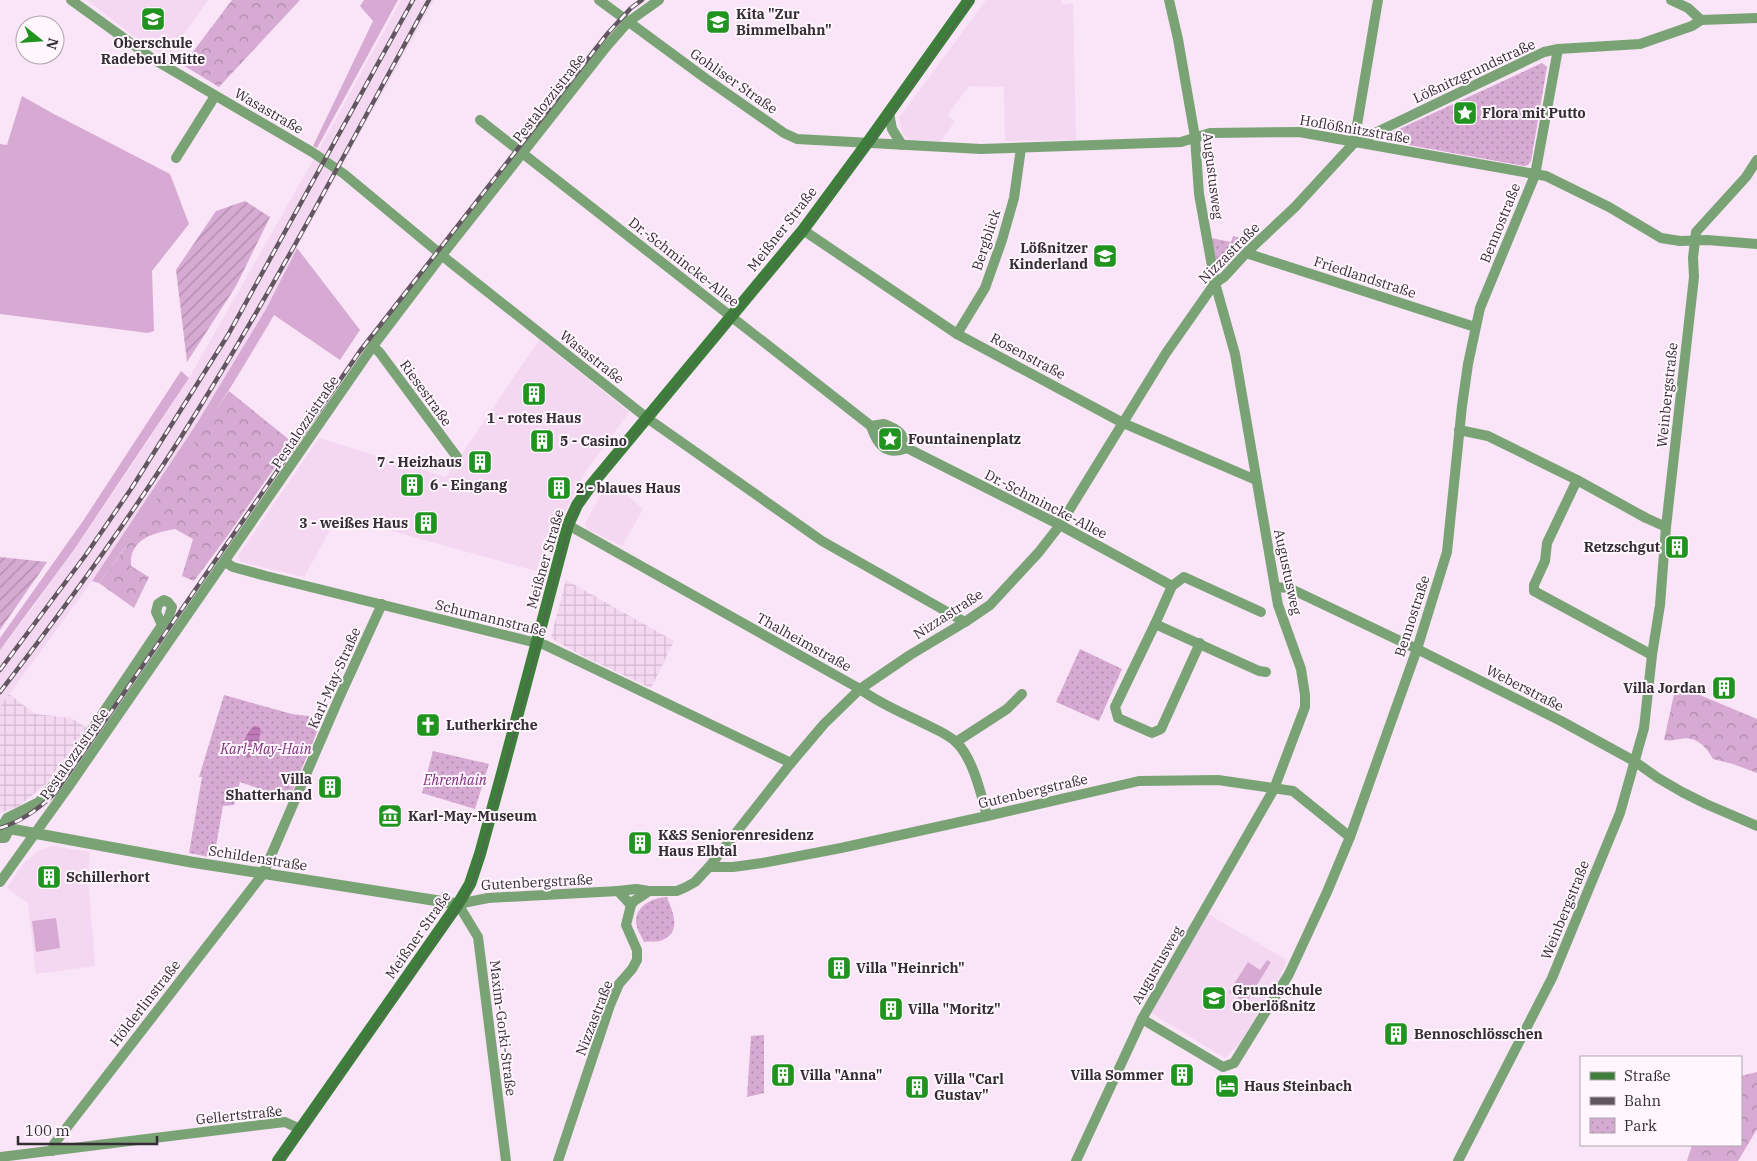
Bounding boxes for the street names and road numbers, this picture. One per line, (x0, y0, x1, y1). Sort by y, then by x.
street label: Lößnitzgrundstraße (1410, 35, 1538, 107)
street label: Gohliser Straße (687, 44, 781, 118)
street label: Pestalozzistraße (509, 50, 589, 146)
street label: Wasastraße (231, 84, 307, 138)
street label: Hoflößnitzstraße (1298, 110, 1412, 148)
street label: Augustusweg (1199, 132, 1227, 221)
street label: Bennostraße (1476, 180, 1524, 266)
street label: Meißner Straße (743, 183, 821, 275)
street label: Bergblick (968, 206, 1005, 273)
street label: Dr.-Schmincke-Allee (625, 213, 743, 311)
street label: Nizzastraße (1195, 219, 1263, 287)
street label: Friedlandstraße (1312, 252, 1418, 302)
street label: Wasastraße (556, 326, 628, 388)
street label: Rosenstraße (987, 329, 1069, 383)
street label: Weinbergstraße (1653, 342, 1681, 448)
street label: Riesestraße (396, 356, 456, 430)
street label: Pestalozzistraße (267, 372, 343, 472)
street label: Dr.-Schmincke-Allee (982, 465, 1110, 543)
street label: Meißner Straße (522, 507, 568, 611)
street label: Augustusweg (1270, 527, 1306, 617)
street label: Bennostraße (1390, 573, 1434, 659)
street label: Nizzastraße (910, 585, 986, 643)
street label: Schumannstraße (434, 596, 548, 640)
street label: Thalheimstraße (753, 609, 855, 675)
street label: Karl-May-Straße (304, 625, 364, 731)
street label: Weberstraße (1483, 661, 1567, 715)
street label: Pestalozzistraße (36, 705, 112, 803)
street label: Gutenbergstraße (976, 770, 1090, 812)
street label: Schildenstraße (207, 841, 309, 875)
street label: Weinbergstraße (1537, 858, 1593, 962)
street label: Gutenbergstraße (481, 870, 593, 894)
street label: Meißner Straße (381, 888, 455, 982)
street label: Augustusweg (1127, 922, 1187, 1007)
street label: Hölderlinstraße (106, 956, 184, 1050)
street label: Maxim-Gorki-Straße (486, 959, 520, 1097)
street label: Nizzastraße (571, 978, 617, 1058)
street label: Gellertstraße (195, 1102, 283, 1128)

